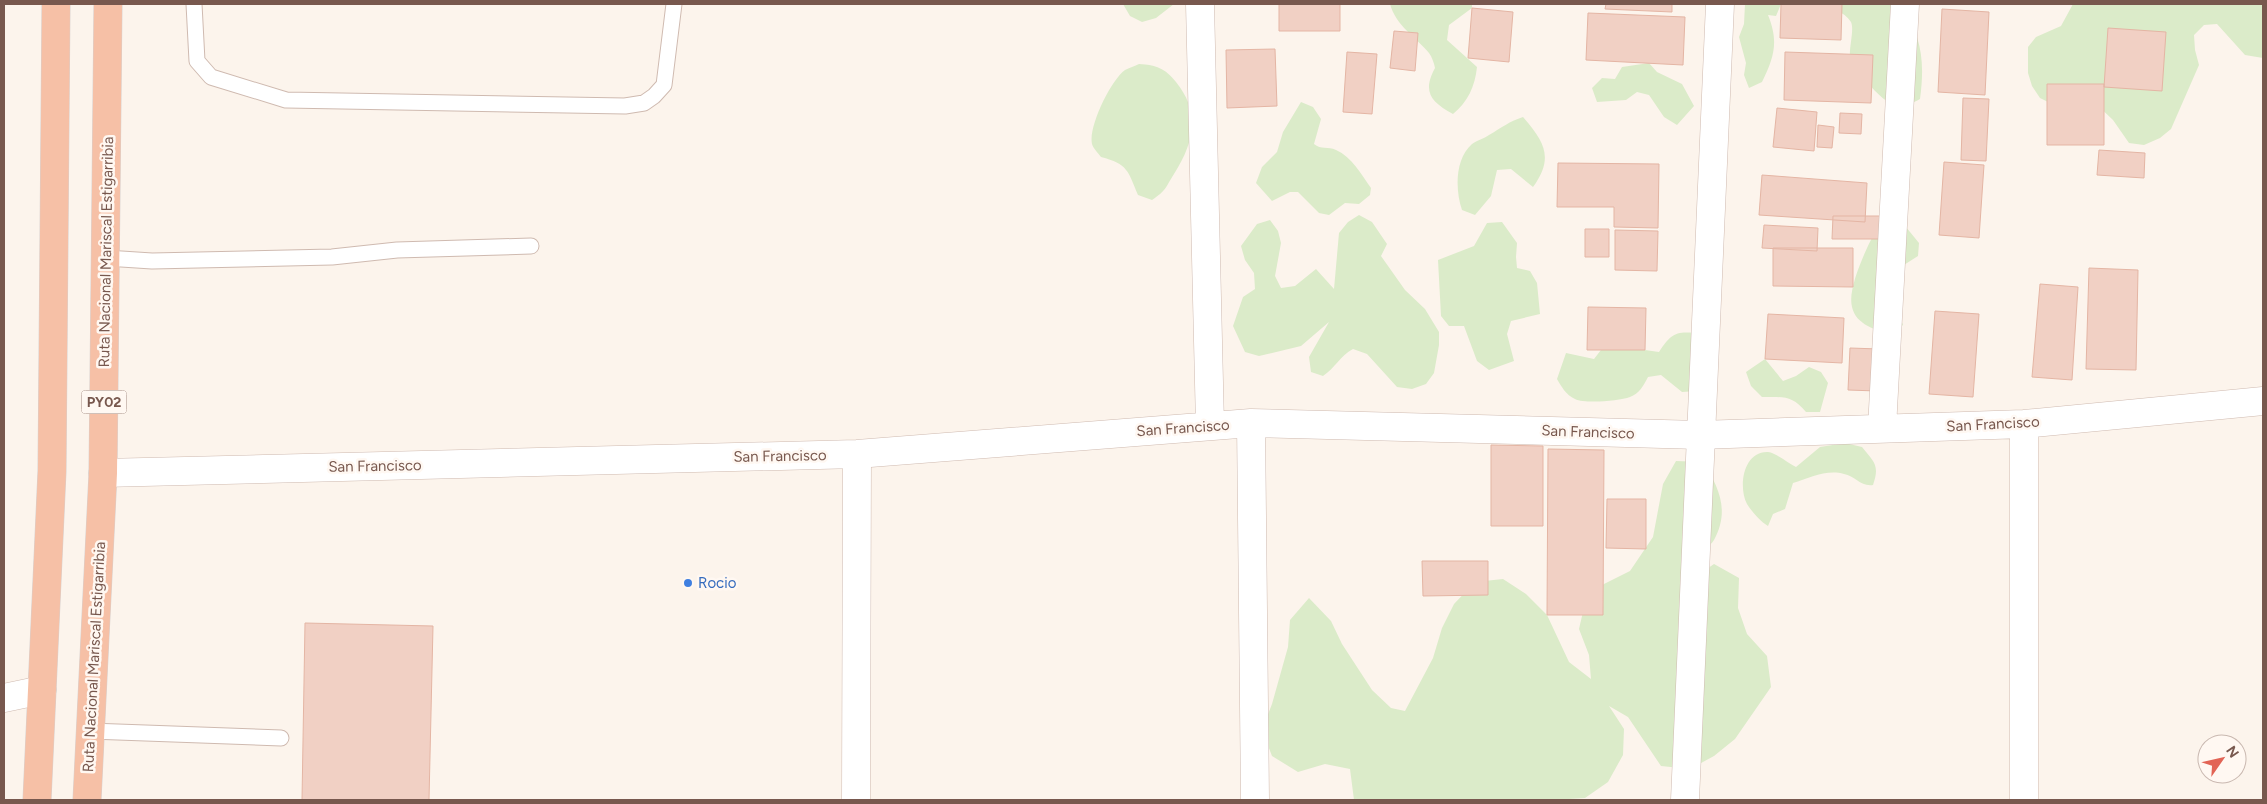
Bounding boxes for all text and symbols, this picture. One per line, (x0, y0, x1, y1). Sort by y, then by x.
street label: Ruta Nacional Mariscal Estigarribia (95, 136, 117, 368)
road number: PY02 (82, 391, 126, 414)
street label: San Francisco (1946, 413, 2040, 435)
street label: San Francisco (1136, 416, 1231, 440)
street label: San Francisco (1541, 421, 1635, 443)
street label: San Francisco (733, 446, 827, 466)
street label: San Francisco (328, 456, 422, 476)
street label: Ruta Nacional Mariscal Estigarribia (79, 541, 109, 773)
place label: Rocio (698, 574, 737, 592)
marker: Rocio (682, 577, 694, 589)
north arrow (2197, 734, 2247, 784)
text: N (2222, 743, 2242, 761)

